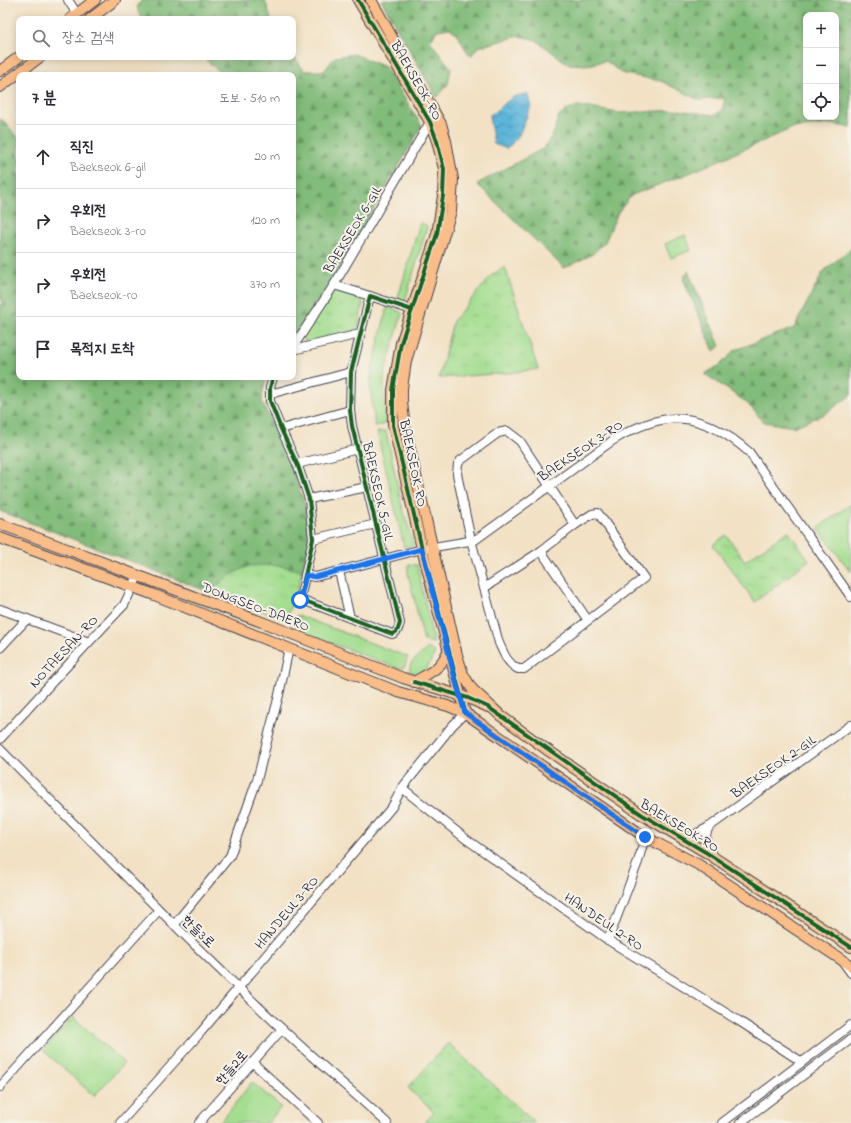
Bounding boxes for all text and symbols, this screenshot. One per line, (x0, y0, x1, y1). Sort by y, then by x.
map controls (803, 12, 839, 120)
button: + (803, 12, 839, 48)
search box (16, 16, 296, 60)
icon: search (30, 27, 52, 49)
text: 장소 검색 (62, 27, 114, 49)
street label: BAEKSEOK-RO (384, 36, 447, 125)
button: − (803, 48, 839, 84)
button: locate (803, 84, 839, 120)
text: 7 분 (32, 86, 57, 111)
text: 도보 · 510 m (219, 89, 280, 108)
text: 직진 (70, 136, 94, 158)
icon: ahead (32, 146, 54, 168)
text: 20 m (255, 147, 280, 166)
text: Baekseok 6-gil (70, 158, 146, 177)
street label: BAEKSEOK 6-GIL (318, 181, 388, 278)
text: 우회전 (70, 200, 106, 222)
icon: right (32, 210, 54, 232)
text: 120 m (250, 211, 280, 230)
text: Baekseok 3-ro (70, 222, 146, 241)
text: 우회전 (70, 264, 106, 286)
icon: right (32, 274, 54, 296)
text: 370 m (250, 275, 280, 294)
text: Baekseok-ro (70, 286, 137, 305)
icon: arrive (32, 338, 54, 360)
text: 목적지 도착 (70, 338, 134, 360)
street label: BAEKSEOK 3-RO (533, 415, 628, 488)
street label: BAEKSEOK-RO (393, 417, 432, 509)
street label: BAEKSEOK 5-GIL (356, 439, 399, 544)
street label: DONGSEO-DAERO (198, 577, 312, 638)
route start (291, 591, 309, 609)
street label: NOTAESAN-RO (25, 611, 104, 693)
street label: BAEKSEOK 2-GIL (726, 730, 821, 805)
street label: BAEKSEOK-RO (635, 794, 723, 858)
route end (636, 828, 654, 846)
street label: HANDEUL 3-RO (250, 872, 324, 954)
street label: HANDEUL 2-RO (559, 888, 647, 957)
street label: 한들3로 (176, 911, 219, 953)
street label: 한들2로 (211, 1046, 253, 1090)

